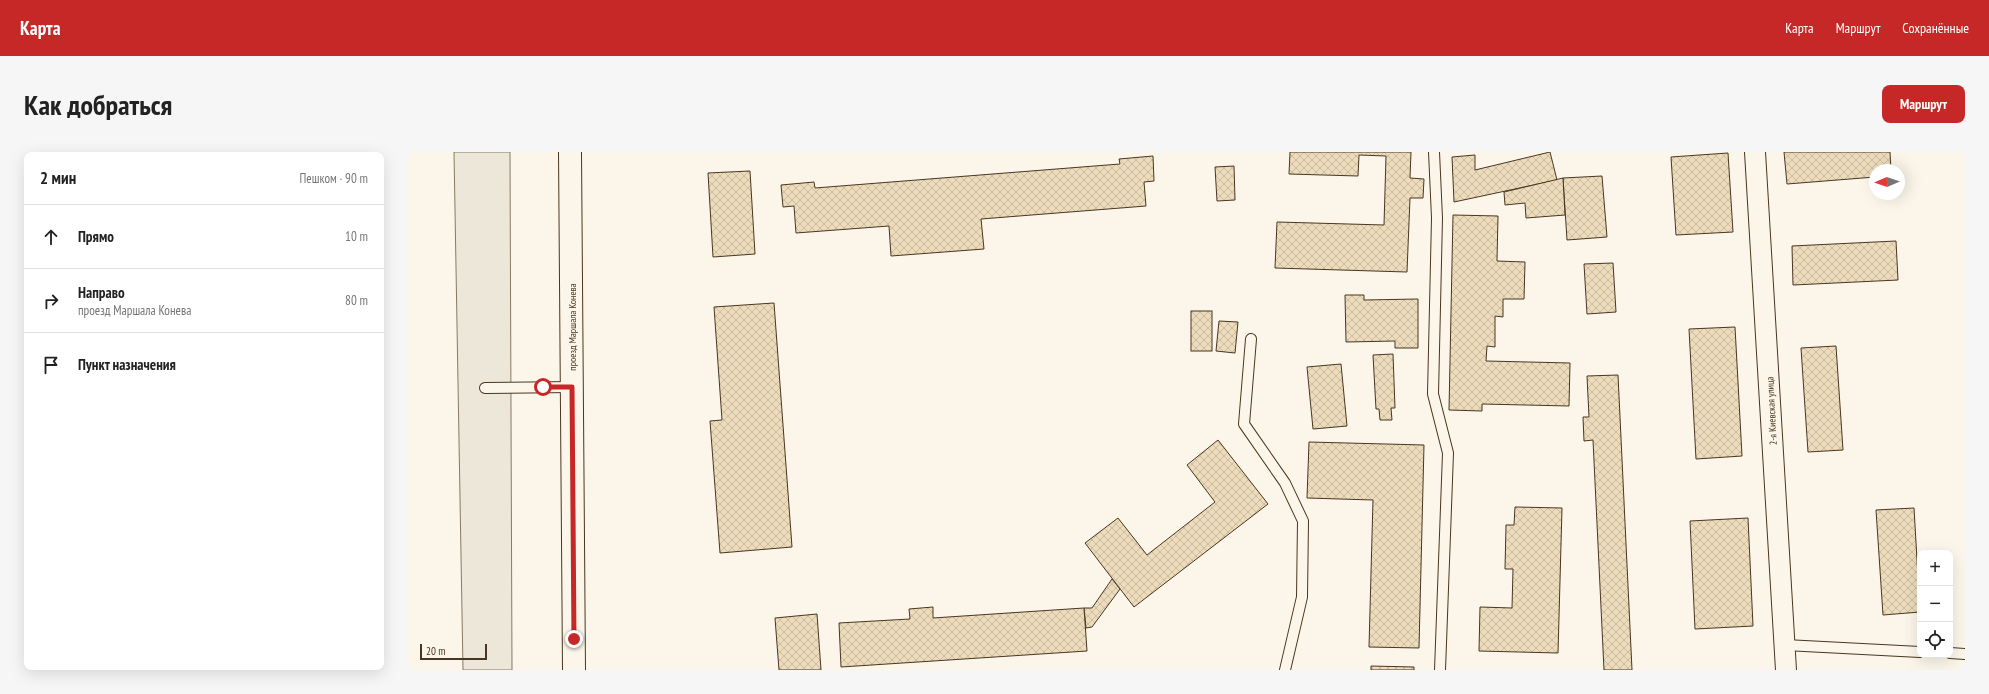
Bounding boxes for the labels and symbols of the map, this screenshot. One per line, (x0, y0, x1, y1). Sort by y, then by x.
north arrow (1869, 164, 1905, 200)
street label: проезд Маршала Конева (566, 283, 579, 371)
street label: 2-я Киевская улица (1763, 376, 1780, 446)
route start (534, 378, 552, 396)
route end (565, 630, 583, 648)
scale bar (420, 642, 487, 661)

